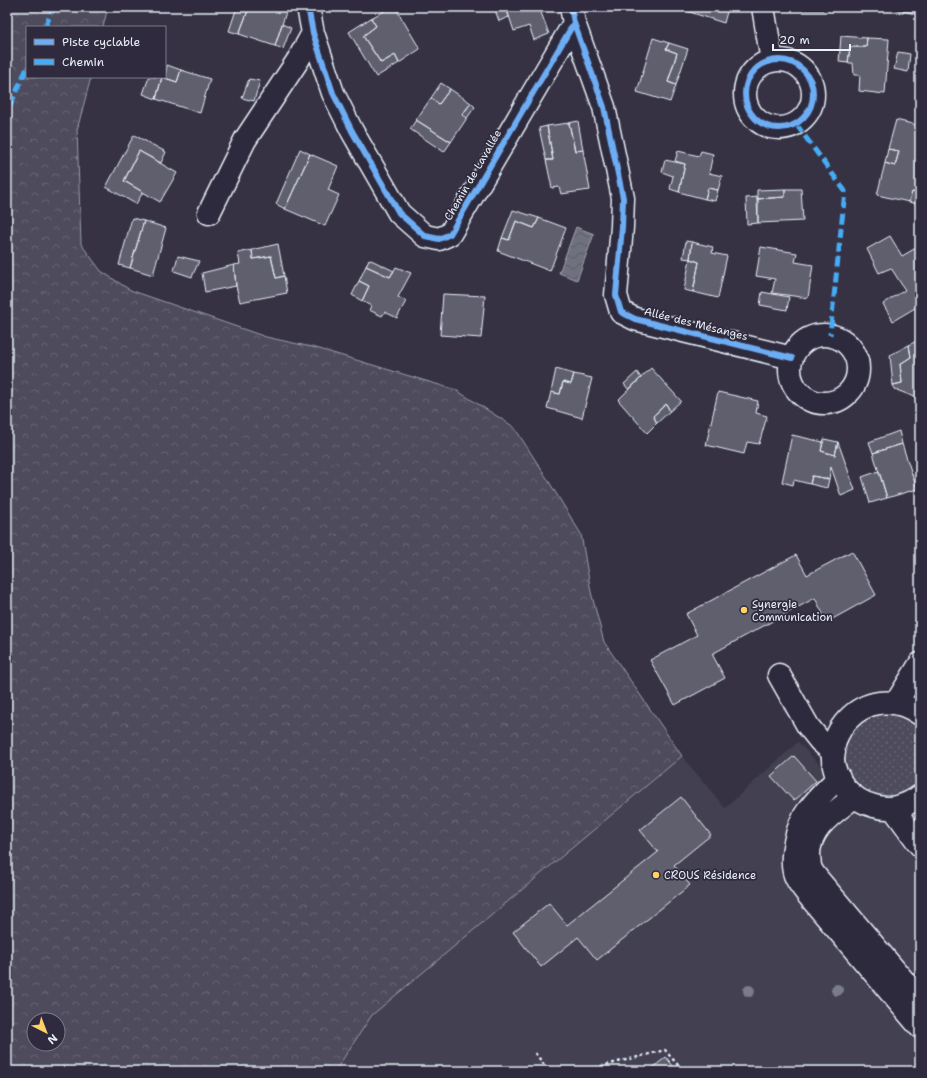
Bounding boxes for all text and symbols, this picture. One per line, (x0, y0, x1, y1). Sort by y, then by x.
legend (26, 26, 166, 78)
scale bar (773, 26, 850, 52)
text: 20 m (779, 32, 810, 48)
text: Piste cyclable (62, 34, 140, 50)
text: Chemin (62, 54, 104, 70)
street label: Chemin de Lavallée (441, 127, 505, 223)
street label: Allée des Mésanges (643, 304, 749, 344)
place label: Synergie Communication (752, 597, 833, 625)
marker: Synergie Communication (739, 605, 749, 615)
place label: CROUS Résidence (664, 868, 756, 883)
marker: CROUS Résidence (651, 870, 661, 880)
north arrow (26, 1012, 66, 1052)
text: N (44, 1031, 61, 1048)

